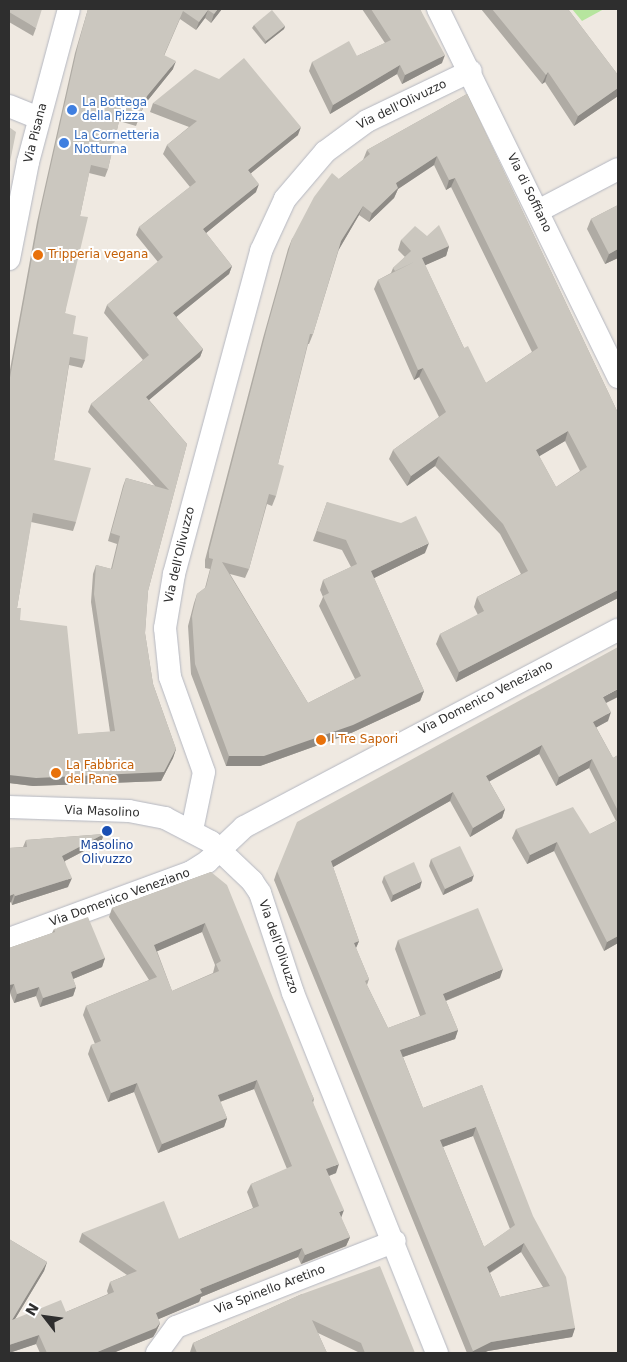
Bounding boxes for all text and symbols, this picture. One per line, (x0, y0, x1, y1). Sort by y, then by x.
street label: Via dell'Olivuzzo (355, 77, 449, 133)
place label: La Bottega della Pizza (82, 96, 147, 124)
street label: Via Pisana (22, 102, 50, 164)
marker: La Bottega della Pizza (66, 104, 78, 116)
place label: La Cornetteria Notturna (74, 129, 160, 157)
marker: La Cornetteria Notturna (58, 137, 70, 149)
street label: Via di Soffiano (504, 151, 554, 235)
place label: Tripperia vegana (48, 248, 148, 262)
marker: Tripperia vegana (32, 249, 44, 261)
street label: Via dell'Olivuzzo (162, 506, 198, 604)
street label: Via Domenico Veneziano (417, 658, 555, 738)
place label: I Tre Sapori (331, 733, 398, 747)
marker: I Tre Sapori (315, 734, 327, 746)
place label: La Fabbrica del Pane (66, 759, 134, 787)
marker: La Fabbrica del Pane (50, 767, 62, 779)
street label: Via Masolino (64, 803, 140, 821)
marker: Masolino Olivuzzo (101, 825, 113, 837)
place label: Masolino Olivuzzo (81, 839, 133, 867)
street label: Via Domenico Veneziano (48, 866, 192, 930)
street label: Via dell'Olivuzzo (255, 898, 301, 996)
street label: Via Spinello Aretino (213, 1262, 327, 1318)
north arrow (20, 1292, 70, 1342)
text: N (22, 1300, 42, 1319)

